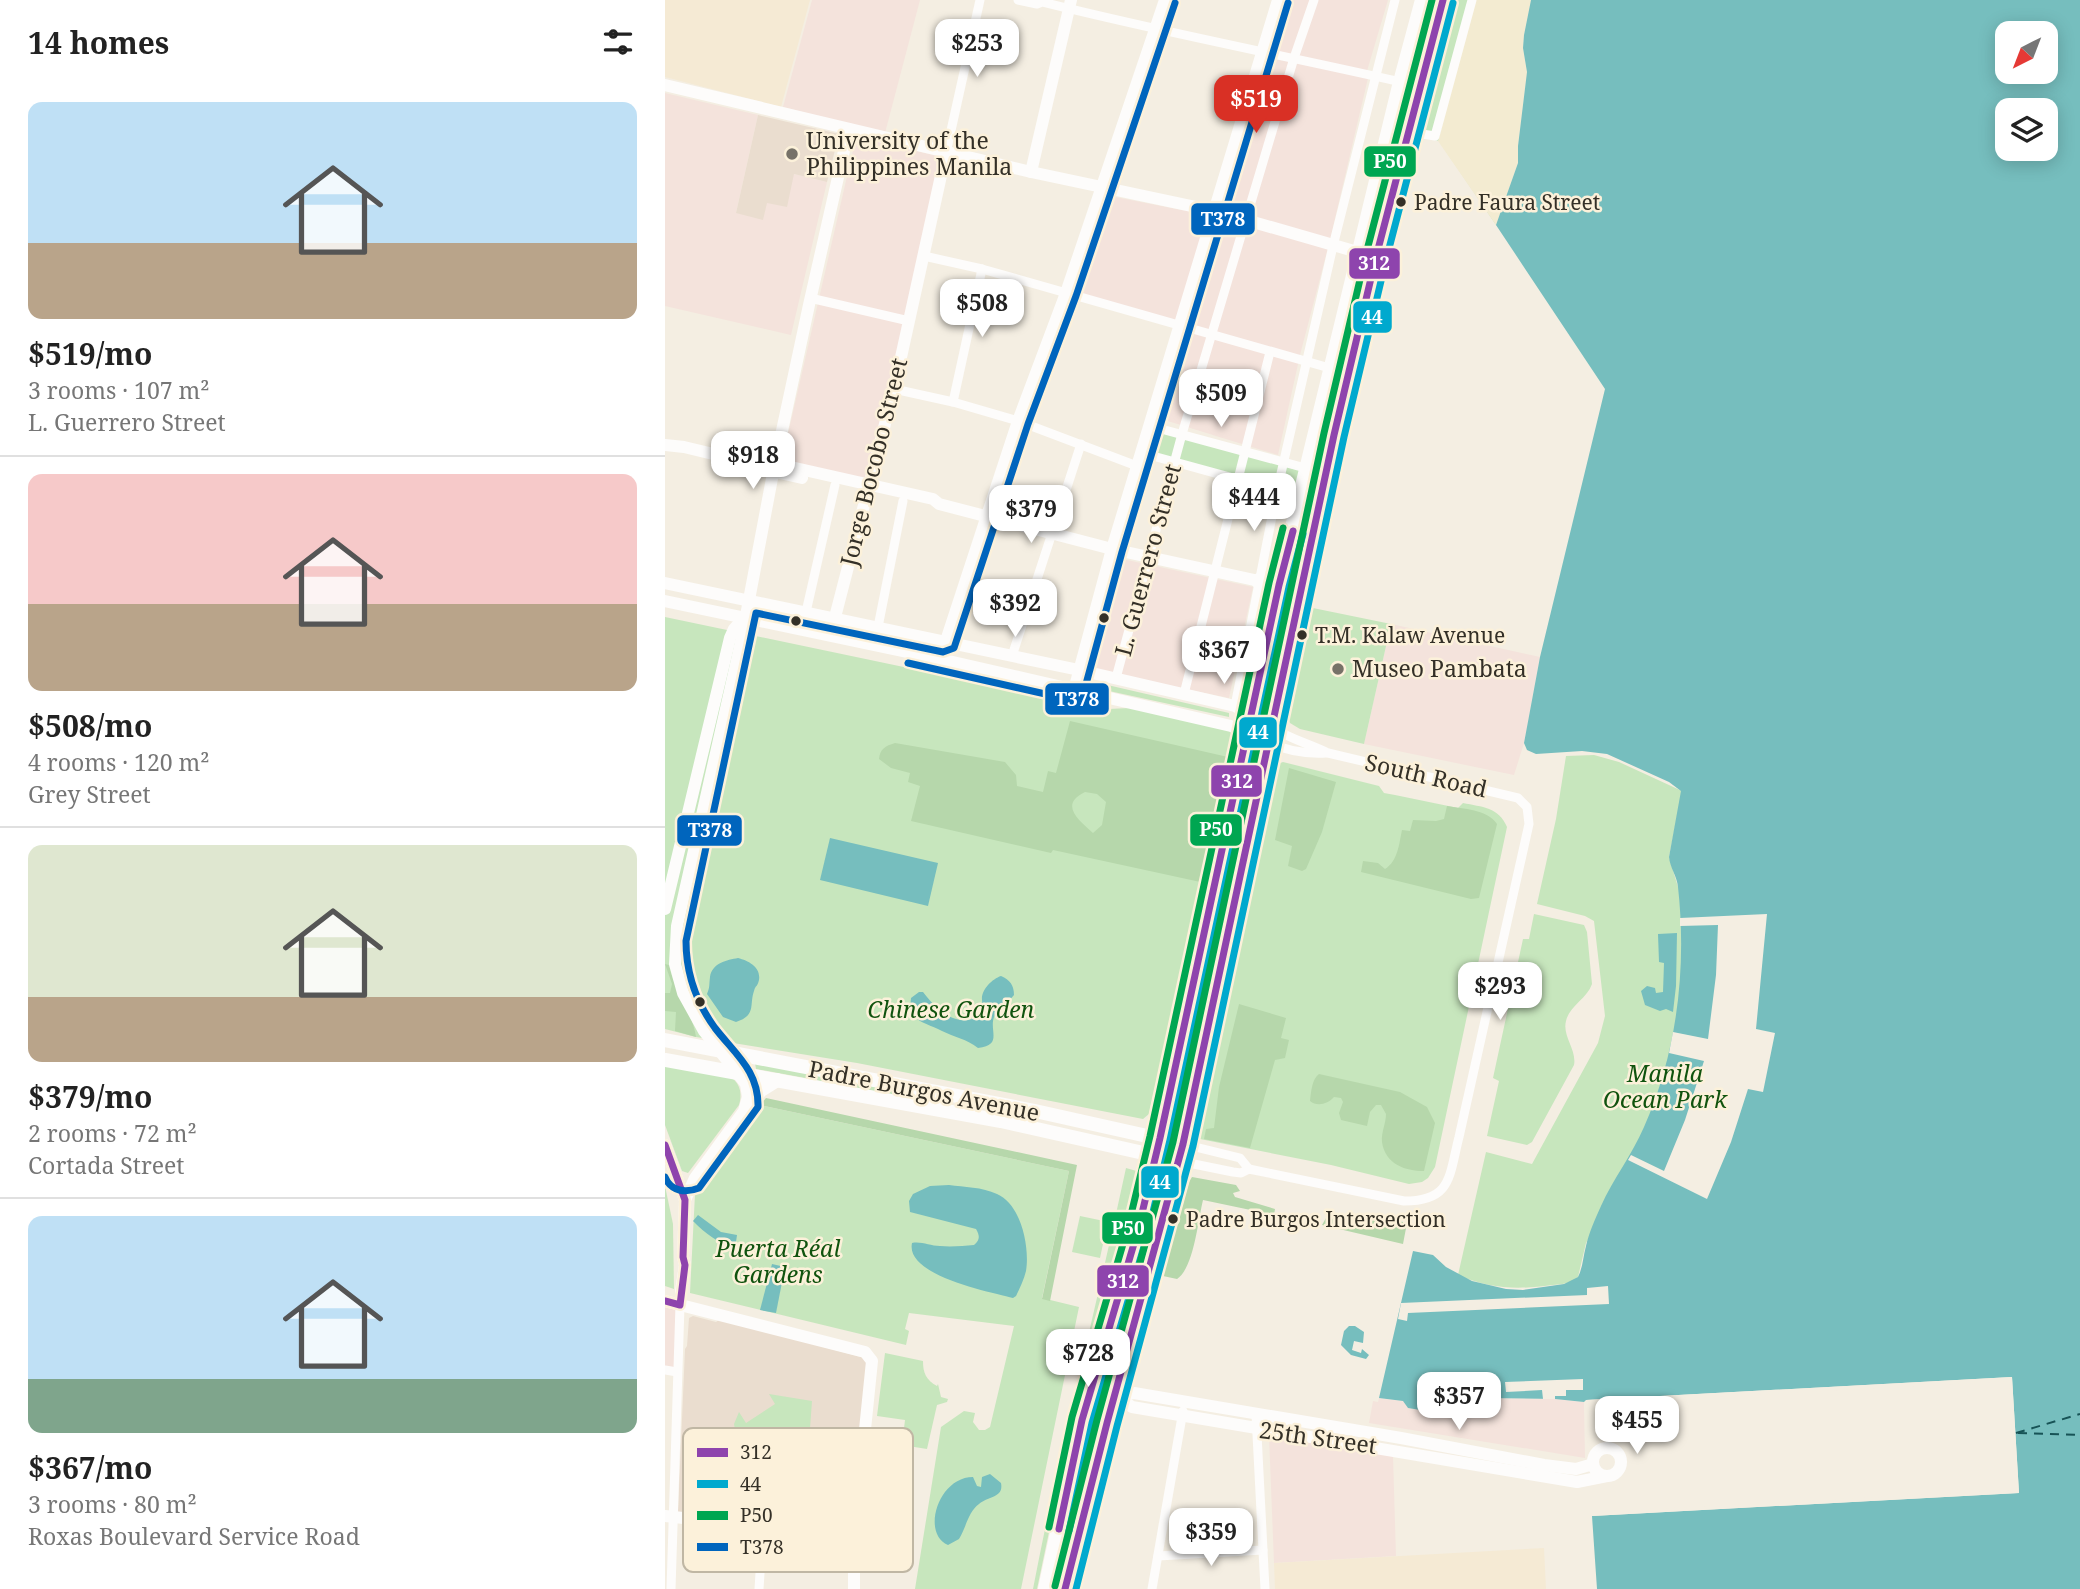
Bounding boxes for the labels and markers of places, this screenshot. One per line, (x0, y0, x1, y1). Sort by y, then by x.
pin: $253 (936, 20, 1018, 79)
pin: $519 (1215, 76, 1297, 135)
place label: University of the Philippines Manila (806, 124, 1012, 182)
marker: University of the Philippines Manila (784, 146, 800, 162)
place label: Padre Faura Street (1414, 188, 1600, 216)
marker: Padre Faura Street (1394, 195, 1408, 209)
pin: $508 (941, 280, 1023, 339)
pin: $509 (1180, 370, 1262, 429)
pin: $918 (712, 432, 794, 491)
pin: $444 (1213, 474, 1295, 533)
pin: $379 (990, 486, 1072, 545)
pin: $392 (974, 580, 1056, 639)
unlabelled marker (1097, 611, 1111, 625)
unlabelled marker (789, 614, 803, 628)
place label: T.M. Kalaw Avenue (1315, 621, 1505, 649)
pin: $367 (1183, 626, 1265, 686)
marker: T.M. Kalaw Avenue (1295, 628, 1309, 642)
place label: Museo Pambata (1352, 652, 1527, 684)
marker: Museo Pambata (1330, 661, 1346, 677)
pin: $293 (1459, 962, 1541, 1022)
unlabelled marker (693, 995, 707, 1009)
place label: Padre Burgos Intersection (1186, 1205, 1446, 1233)
marker: Padre Burgos Intersection (1166, 1212, 1180, 1226)
pin: $728 (1047, 1330, 1129, 1389)
pin: $357 (1418, 1372, 1500, 1432)
pin: $455 (1596, 1396, 1678, 1456)
pin: $359 (1170, 1508, 1252, 1568)

